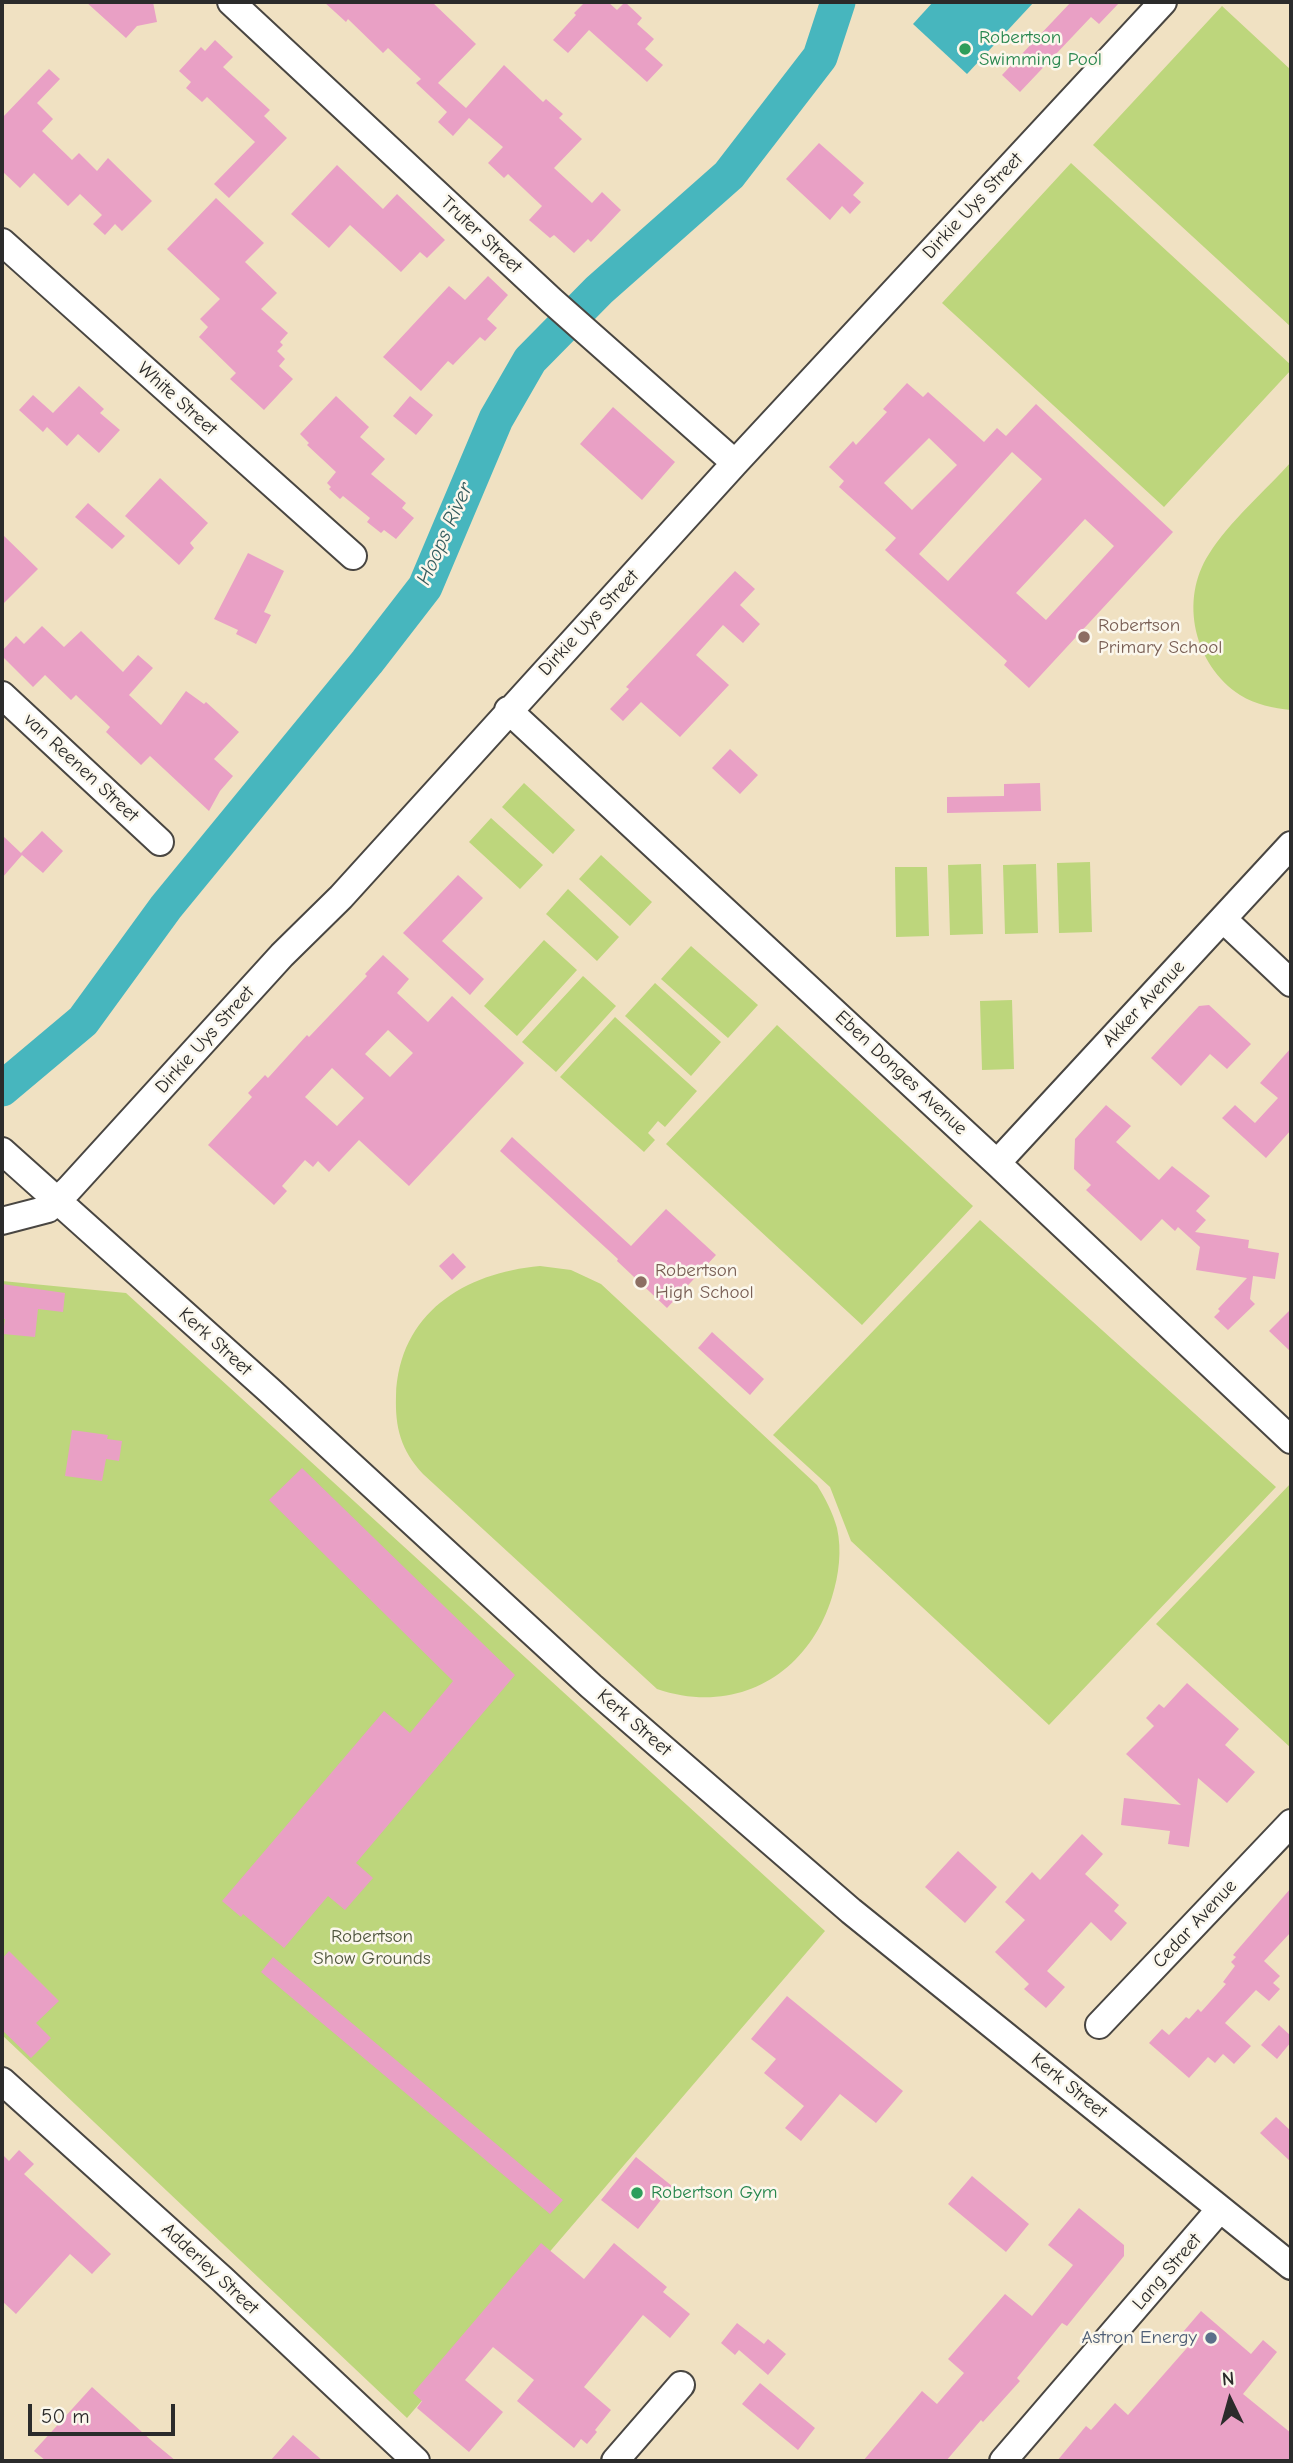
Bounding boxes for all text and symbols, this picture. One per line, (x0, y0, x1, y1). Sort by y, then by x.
place label: Robertson Swimming Pool (979, 27, 1102, 71)
marker: Robertson Swimming Pool (957, 41, 973, 57)
street label: Dirkie Uys Street (918, 148, 1028, 264)
street label: Truter Street (436, 192, 526, 278)
street label: White Street (132, 357, 222, 441)
water label: Hoops River (411, 479, 479, 589)
street label: Dirkie Uys Street (534, 565, 644, 681)
place label: Robertson Primary School (1098, 615, 1222, 659)
marker: Robertson Primary School (1076, 629, 1092, 645)
street label: van Reenen Street (19, 709, 143, 827)
street label: Akker Avenue (1098, 956, 1190, 1052)
street label: Dirkie Uys Street (151, 982, 259, 1098)
street label: Eben Donges Avenue (830, 1006, 972, 1140)
place label: Robertson High School (655, 1260, 754, 1304)
marker: Robertson High School (633, 1274, 649, 1290)
street label: Kerk Street (174, 1303, 256, 1381)
street label: Kerk Street (592, 1685, 676, 1761)
street label: Cedar Avenue (1148, 1875, 1242, 1973)
park label: Robertson Show Grounds (313, 1926, 431, 1970)
street label: Kerk Street (1027, 2049, 1111, 2123)
place label: Robertson Gym (651, 2182, 777, 2204)
marker: Robertson Gym (629, 2185, 645, 2201)
street label: Adderley Street (157, 2218, 263, 2320)
street label: Lang Street (1128, 2229, 1206, 2315)
place label: Astron Energy (1081, 2327, 1197, 2349)
marker: Astron Energy (1203, 2330, 1219, 2346)
north arrow (1195, 2365, 1265, 2435)
text: N (1221, 2368, 1235, 2391)
scale bar (32, 2390, 178, 2434)
text: 50 m (41, 2404, 90, 2428)

